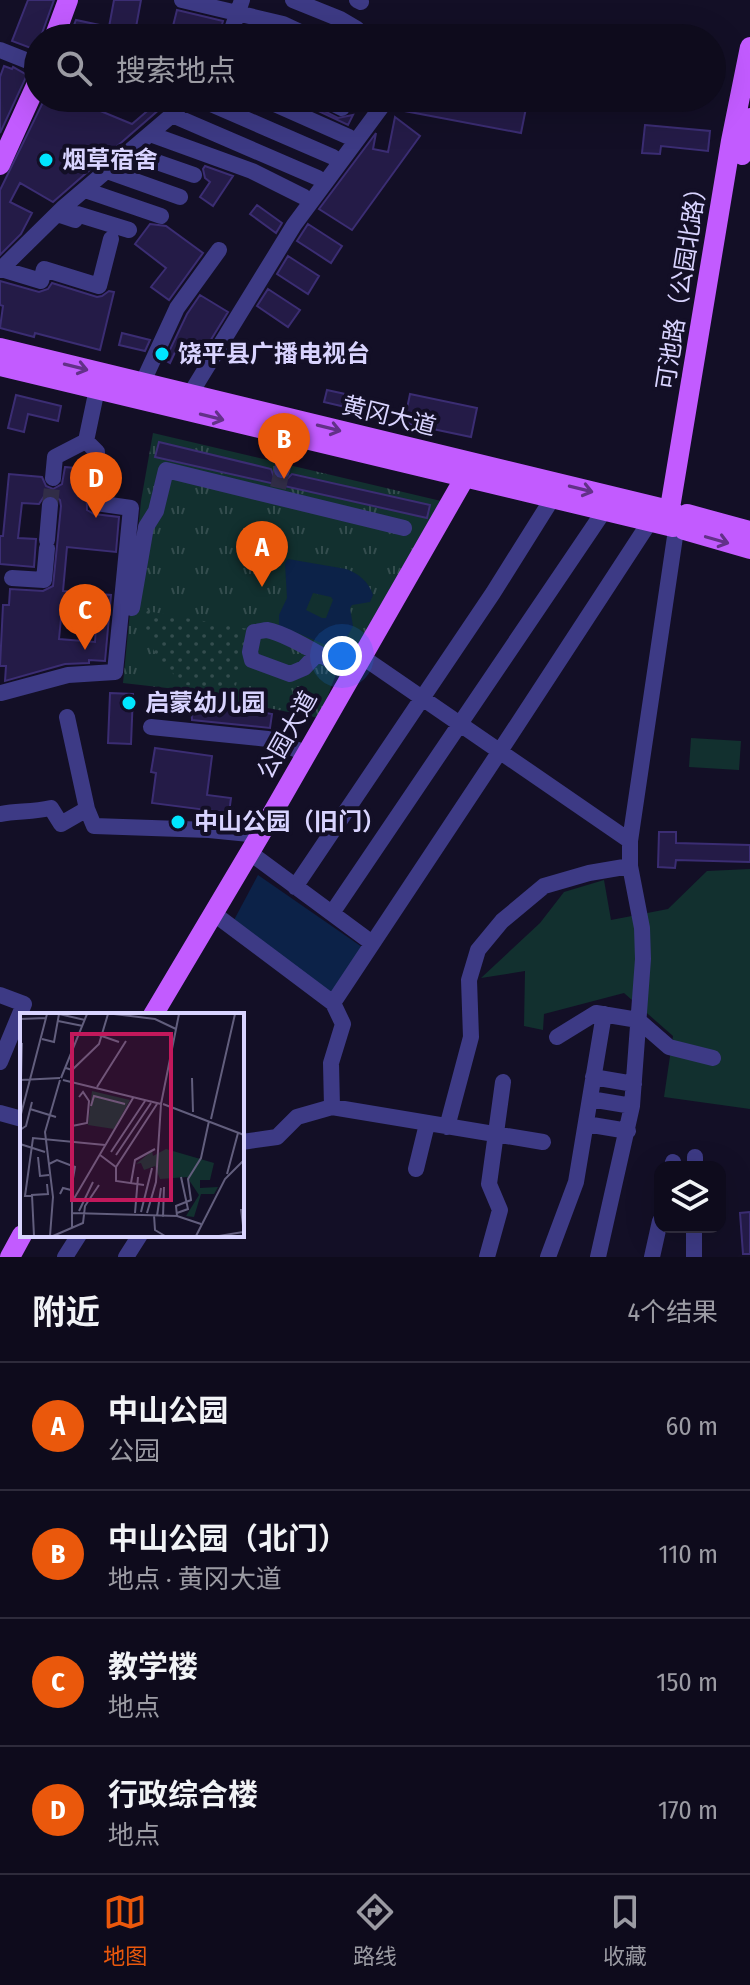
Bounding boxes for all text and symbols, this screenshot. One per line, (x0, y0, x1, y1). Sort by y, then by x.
search box (24, 24, 726, 112)
icon: search (52, 46, 96, 90)
text: 搜索地点 (116, 53, 236, 89)
place label: 烟草宿舍 (62, 146, 158, 174)
marker: 烟草宿舍 (37, 151, 55, 169)
street label: 可池路（公园北路） (651, 174, 713, 392)
place label: 饶平县广播电视台 (178, 340, 370, 368)
marker: 饶平县广播电视台 (153, 345, 171, 363)
one-way arrow (62, 360, 88, 375)
street label: 黄冈大道 (339, 391, 439, 441)
one-way arrow (199, 410, 224, 425)
pin: B (258, 413, 310, 479)
one-way arrow (315, 421, 341, 436)
pin: D (70, 452, 122, 518)
one-way arrow (568, 482, 594, 497)
pin: A (236, 521, 288, 587)
one-way arrow (704, 533, 730, 548)
pin: C (59, 584, 111, 650)
your location (322, 636, 362, 676)
street label: 公园大道 (251, 686, 323, 784)
place label: 启蒙幼儿园 (145, 689, 265, 717)
marker: 启蒙幼儿园 (120, 694, 138, 712)
place label: 中山公园（旧门） (194, 808, 386, 836)
marker: 中山公园（旧门） (169, 813, 187, 831)
inset map (20, 1013, 244, 1237)
map controls (654, 1161, 726, 1233)
button: layers (654, 1161, 726, 1233)
text: 附近 (32, 1292, 100, 1333)
text: 4个结果 (627, 1297, 718, 1328)
text: 中山公园 (108, 1393, 228, 1429)
text: A (51, 1411, 65, 1442)
text: 60 m (665, 1411, 718, 1442)
text: 公园 (108, 1436, 160, 1467)
text: 中山公园（北门） (108, 1521, 348, 1557)
text: B (51, 1539, 65, 1570)
text: 110 m (658, 1539, 718, 1570)
text: 地点 · 黄冈大道 (108, 1564, 282, 1595)
text: 教学楼 (108, 1649, 198, 1685)
text: C (51, 1667, 65, 1698)
text: 150 m (656, 1667, 718, 1698)
text: 地点 (108, 1692, 160, 1723)
text: 行政综合楼 (108, 1777, 258, 1813)
text: D (50, 1795, 66, 1826)
text: 170 m (658, 1795, 718, 1826)
text: 地点 (108, 1820, 160, 1851)
tab: 地图 (103, 1890, 147, 1970)
tab: 路线 (353, 1890, 397, 1970)
tab: 收藏 (603, 1890, 647, 1970)

